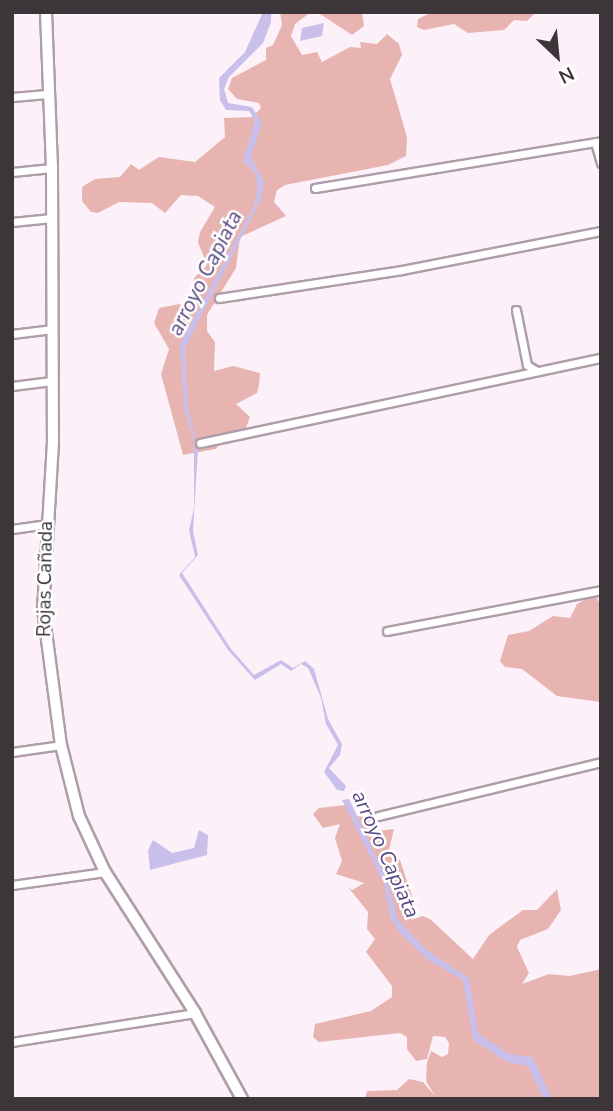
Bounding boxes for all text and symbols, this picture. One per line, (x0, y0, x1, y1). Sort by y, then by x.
north arrow (522, 21, 592, 91)
text: N (554, 60, 578, 90)
water label: arroyo Capiata (163, 206, 247, 340)
street label: Rojas Cañada (34, 521, 58, 637)
water label: arroyo Capiata (347, 786, 425, 922)

